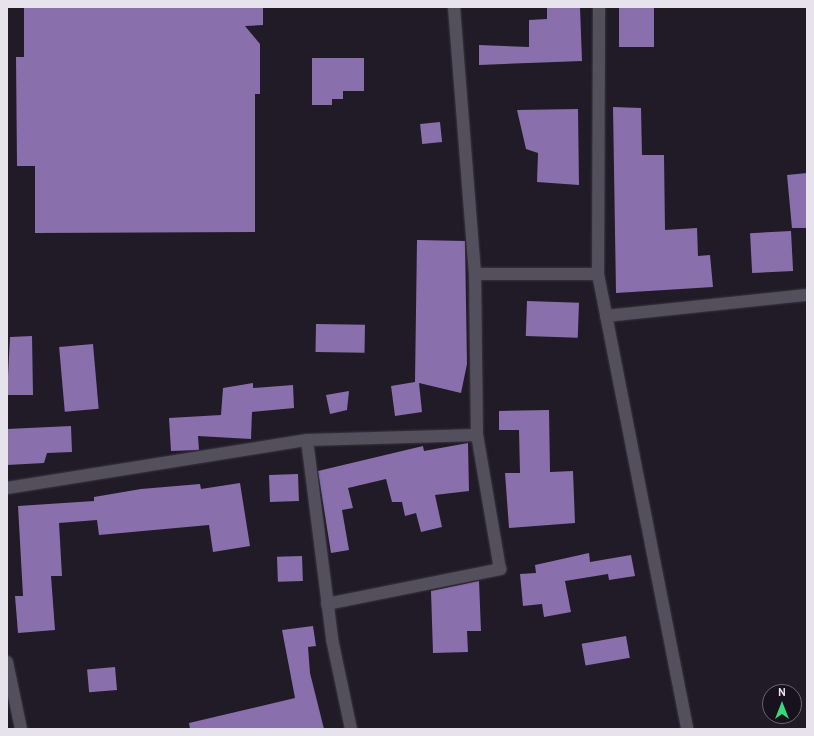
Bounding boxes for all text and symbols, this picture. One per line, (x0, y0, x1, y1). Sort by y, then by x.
north arrow (762, 684, 802, 724)
text: N (778, 686, 786, 700)

